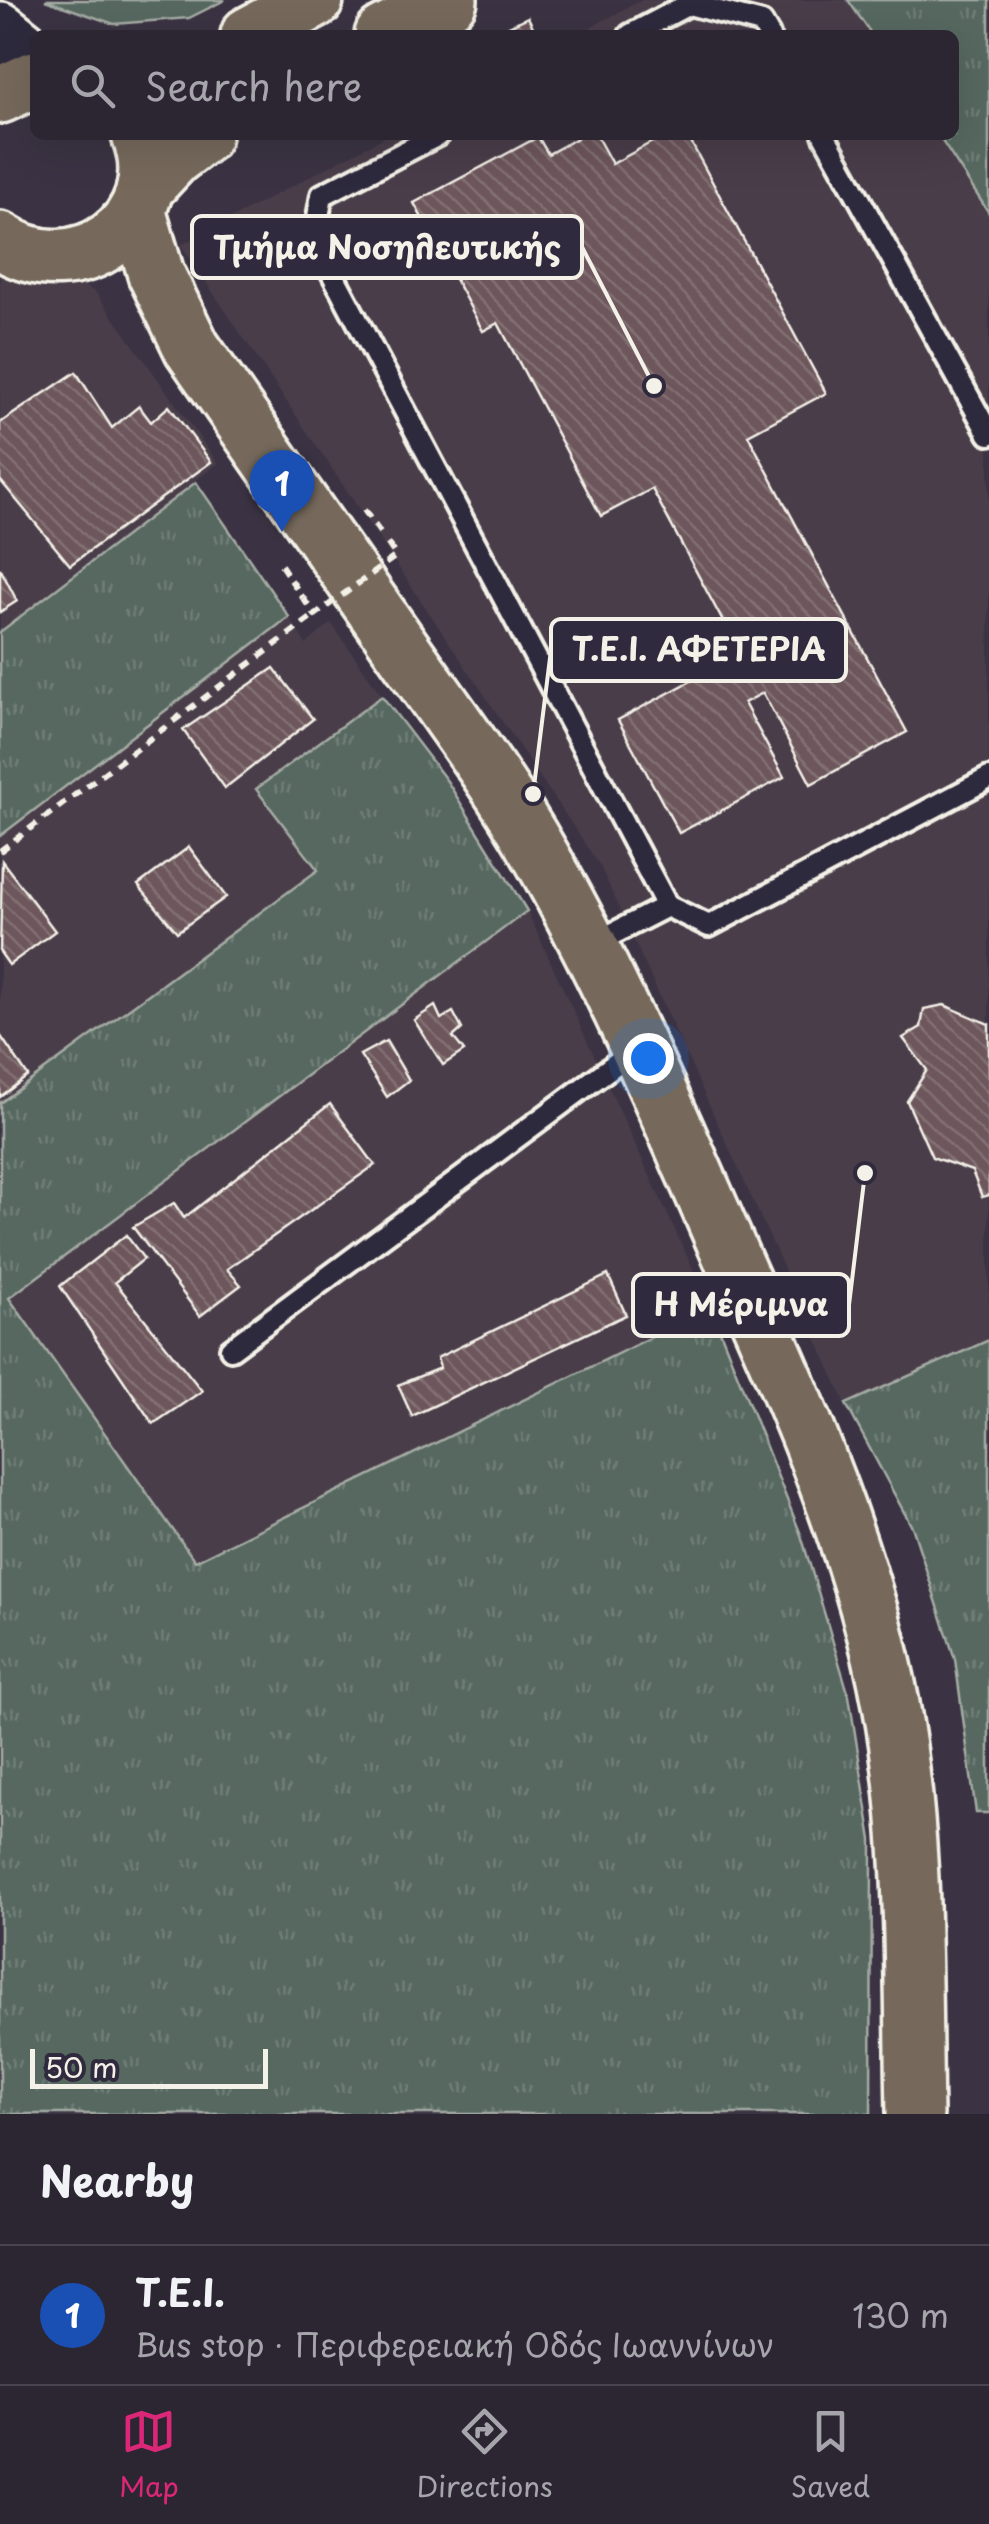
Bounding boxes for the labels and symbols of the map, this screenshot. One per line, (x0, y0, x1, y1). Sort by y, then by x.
callout: Τμήμα Νοσηλευτικής (192, 216, 582, 278)
text: Τμήμα Νοσηλευτικής (213, 222, 561, 270)
pin: 1 (250, 450, 314, 532)
callout: Τ.Ε.Ι. ΑΦΕΤΕΡΙΑ (551, 619, 846, 681)
text: Τ.Ε.Ι. ΑΦΕΤΕΡΙΑ (572, 624, 826, 672)
your location (623, 1033, 674, 1084)
callout: Η Μέριμνα (633, 1274, 849, 1336)
text: Η Μέριμνα (654, 1279, 828, 1327)
scale bar (30, 2044, 268, 2088)

